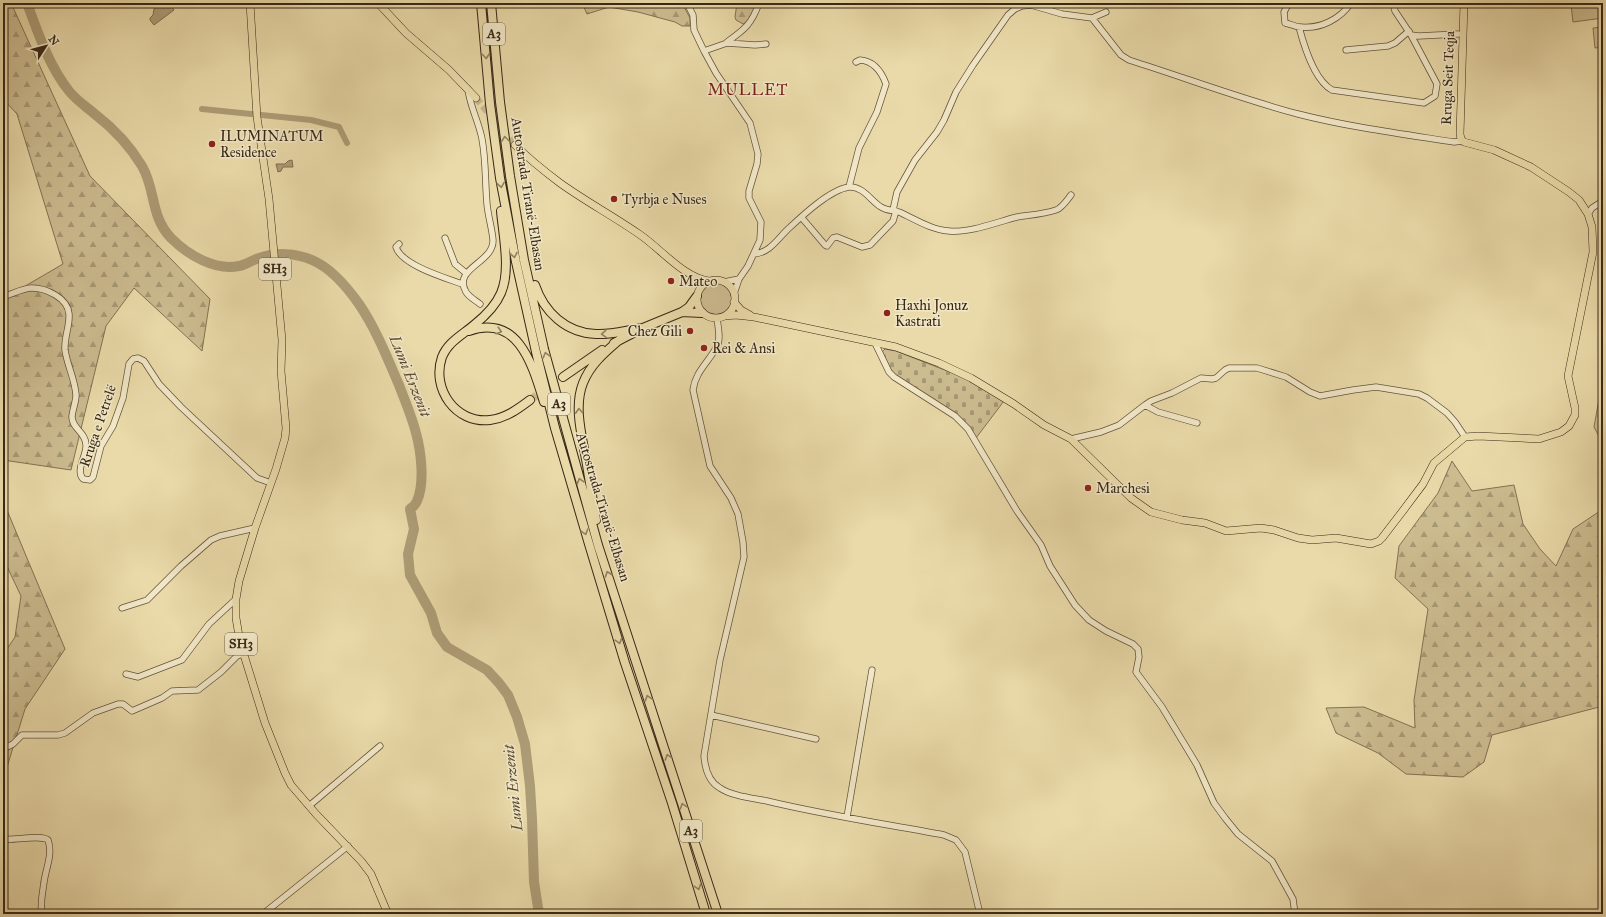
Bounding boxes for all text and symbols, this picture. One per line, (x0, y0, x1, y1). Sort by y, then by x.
road number: A3 (483, 23, 505, 45)
north arrow (26, 26, 66, 66)
street label: Rruga Seit Teqja (1438, 31, 1459, 125)
text: N (46, 33, 62, 49)
one-way arrow (481, 53, 490, 59)
district label: MULLET (707, 80, 789, 99)
street label: Autostrada Tiranë-Elbasan (507, 115, 549, 272)
place label: ILUMINATUM Residence (220, 128, 323, 161)
one-way arrow (501, 136, 510, 142)
marker: ILUMINATUM Residence (207, 139, 217, 149)
one-way arrow (496, 182, 505, 188)
place label: Tyrbja e Nuses (622, 191, 707, 208)
marker: Tyrbja e Nuses (609, 194, 619, 204)
one-way arrow (510, 252, 518, 258)
road number: SH3 (259, 258, 291, 280)
place label: Mateo (679, 273, 717, 290)
marker: Mateo (666, 276, 676, 286)
place label: Haxhi Jonuz Kastrati (895, 297, 968, 330)
marker: Haxhi Jonuz Kastrati (882, 308, 892, 318)
place label: Chez Gili (628, 323, 682, 340)
one-way arrow (495, 326, 502, 335)
marker: Chez Gili (685, 326, 695, 336)
one-way arrow (601, 329, 607, 338)
water label: Lumi Erzenit (385, 332, 435, 421)
place label: Rei & Ansi (712, 340, 775, 357)
marker: Rei & Ansi (699, 343, 709, 353)
one-way arrow (542, 352, 551, 359)
street label: Rruga e Petrelë (76, 382, 120, 469)
road number: A3 (548, 393, 570, 415)
one-way arrow (575, 408, 584, 414)
street label: Autostrada Tiranë-Elbasan (572, 429, 634, 584)
one-way arrow (576, 478, 585, 485)
place label: Marchesi (1096, 480, 1150, 497)
marker: Marchesi (1083, 483, 1093, 493)
one-way arrow (580, 529, 589, 536)
one-way arrow (604, 571, 613, 578)
road number: SH3 (225, 633, 257, 655)
one-way arrow (614, 637, 623, 644)
one-way arrow (645, 694, 653, 701)
water label: Lumi Erzenit (499, 743, 527, 833)
one-way arrow (664, 754, 673, 761)
one-way arrow (679, 802, 688, 809)
road number: A3 (680, 820, 702, 842)
one-way arrow (693, 884, 702, 891)

